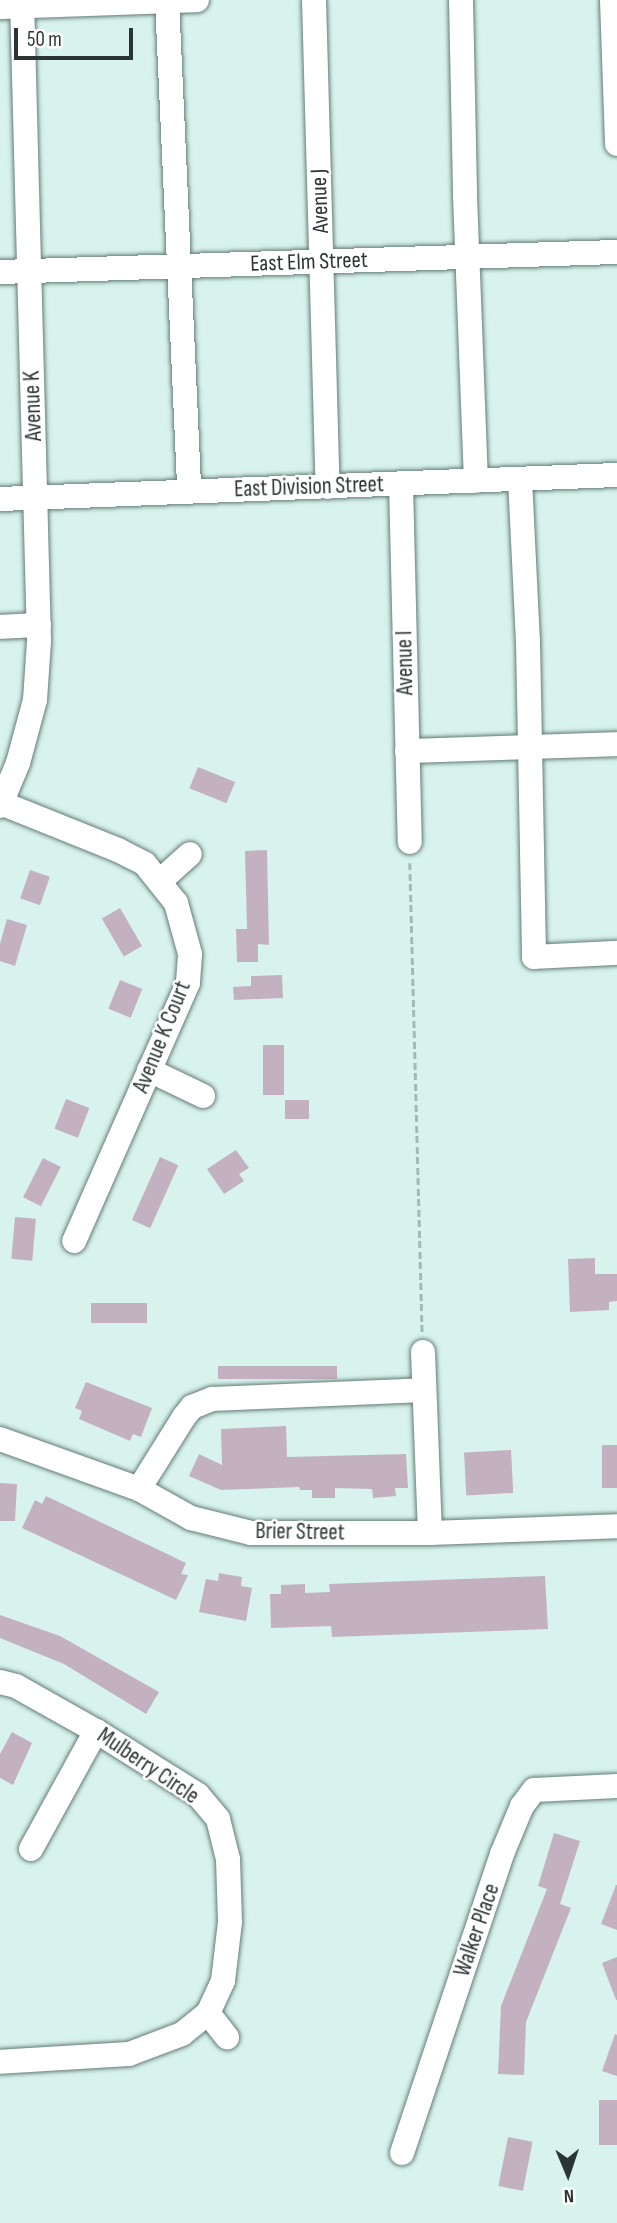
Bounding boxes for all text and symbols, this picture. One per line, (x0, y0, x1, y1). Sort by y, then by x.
scale bar (18, 14, 136, 58)
text: 50 m (27, 27, 62, 52)
street label: Avenue J (305, 168, 335, 234)
street label: East Elm Street (250, 246, 368, 278)
street label: Avenue K (18, 370, 48, 442)
street label: East Division Street (234, 471, 384, 503)
street label: Avenue I (391, 630, 419, 696)
street label: Avenue K Court (127, 977, 197, 1097)
street label: Brier Street (255, 1517, 345, 1547)
street label: Mulberry Circle (92, 1722, 204, 1810)
street label: Walker Place (448, 1880, 506, 1980)
north arrow (533, 2139, 603, 2209)
text: N (563, 2184, 574, 2207)

